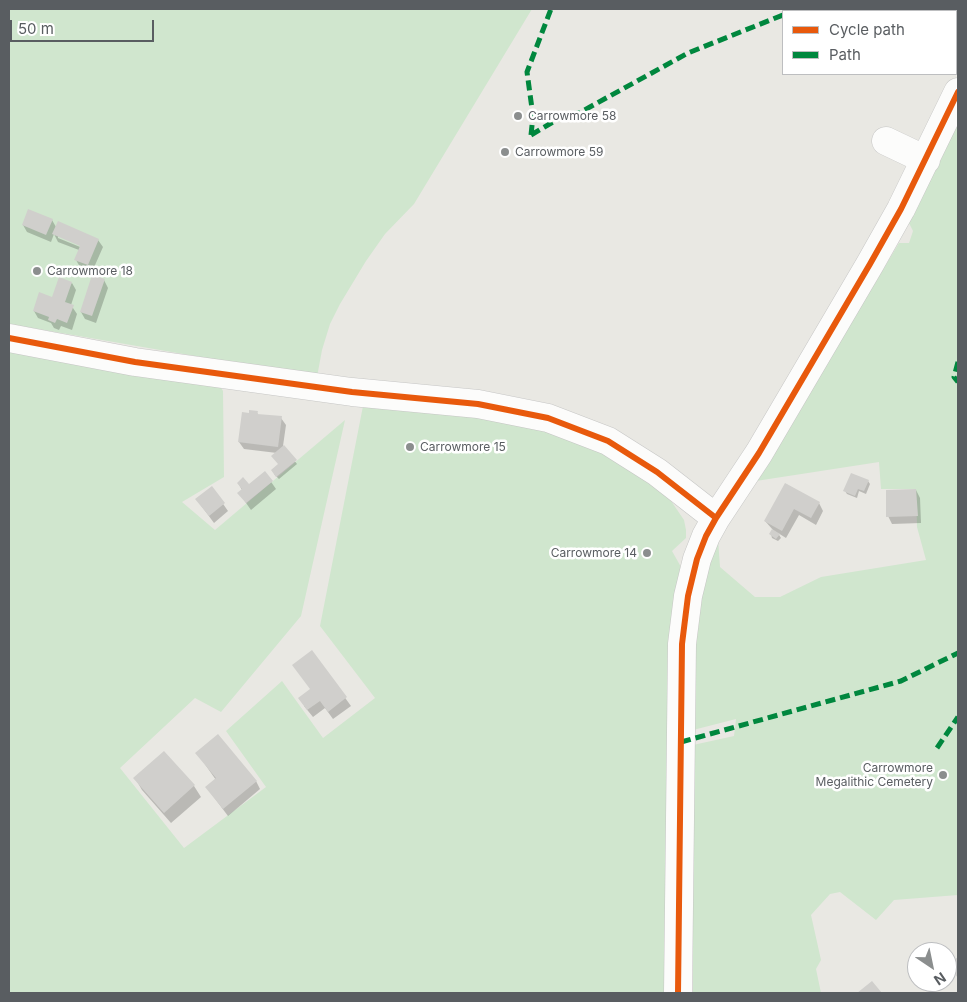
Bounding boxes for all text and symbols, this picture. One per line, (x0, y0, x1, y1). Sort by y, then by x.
scale bar (12, 10, 156, 42)
legend (782, 10, 957, 75)
text: 50 m (18, 19, 54, 38)
text: Cycle path (829, 20, 905, 39)
text: Path (829, 45, 861, 64)
place label: Carrowmore 58 (528, 109, 616, 123)
marker: Carrowmore 58 (512, 110, 524, 122)
place label: Carrowmore 59 (515, 145, 603, 159)
marker: Carrowmore 59 (499, 146, 511, 158)
place label: Carrowmore 18 (47, 264, 133, 278)
marker: Carrowmore 18 (31, 265, 43, 277)
place label: Carrowmore 15 (420, 440, 506, 454)
marker: Carrowmore 15 (404, 441, 416, 453)
place label: Carrowmore 14 (551, 546, 637, 560)
marker: Carrowmore 14 (641, 547, 653, 559)
place label: Carrowmore Megalithic Cemetery (816, 761, 933, 789)
marker: Carrowmore Megalithic Cemetery (937, 769, 949, 781)
north arrow (907, 942, 957, 992)
text: N (931, 969, 949, 989)

